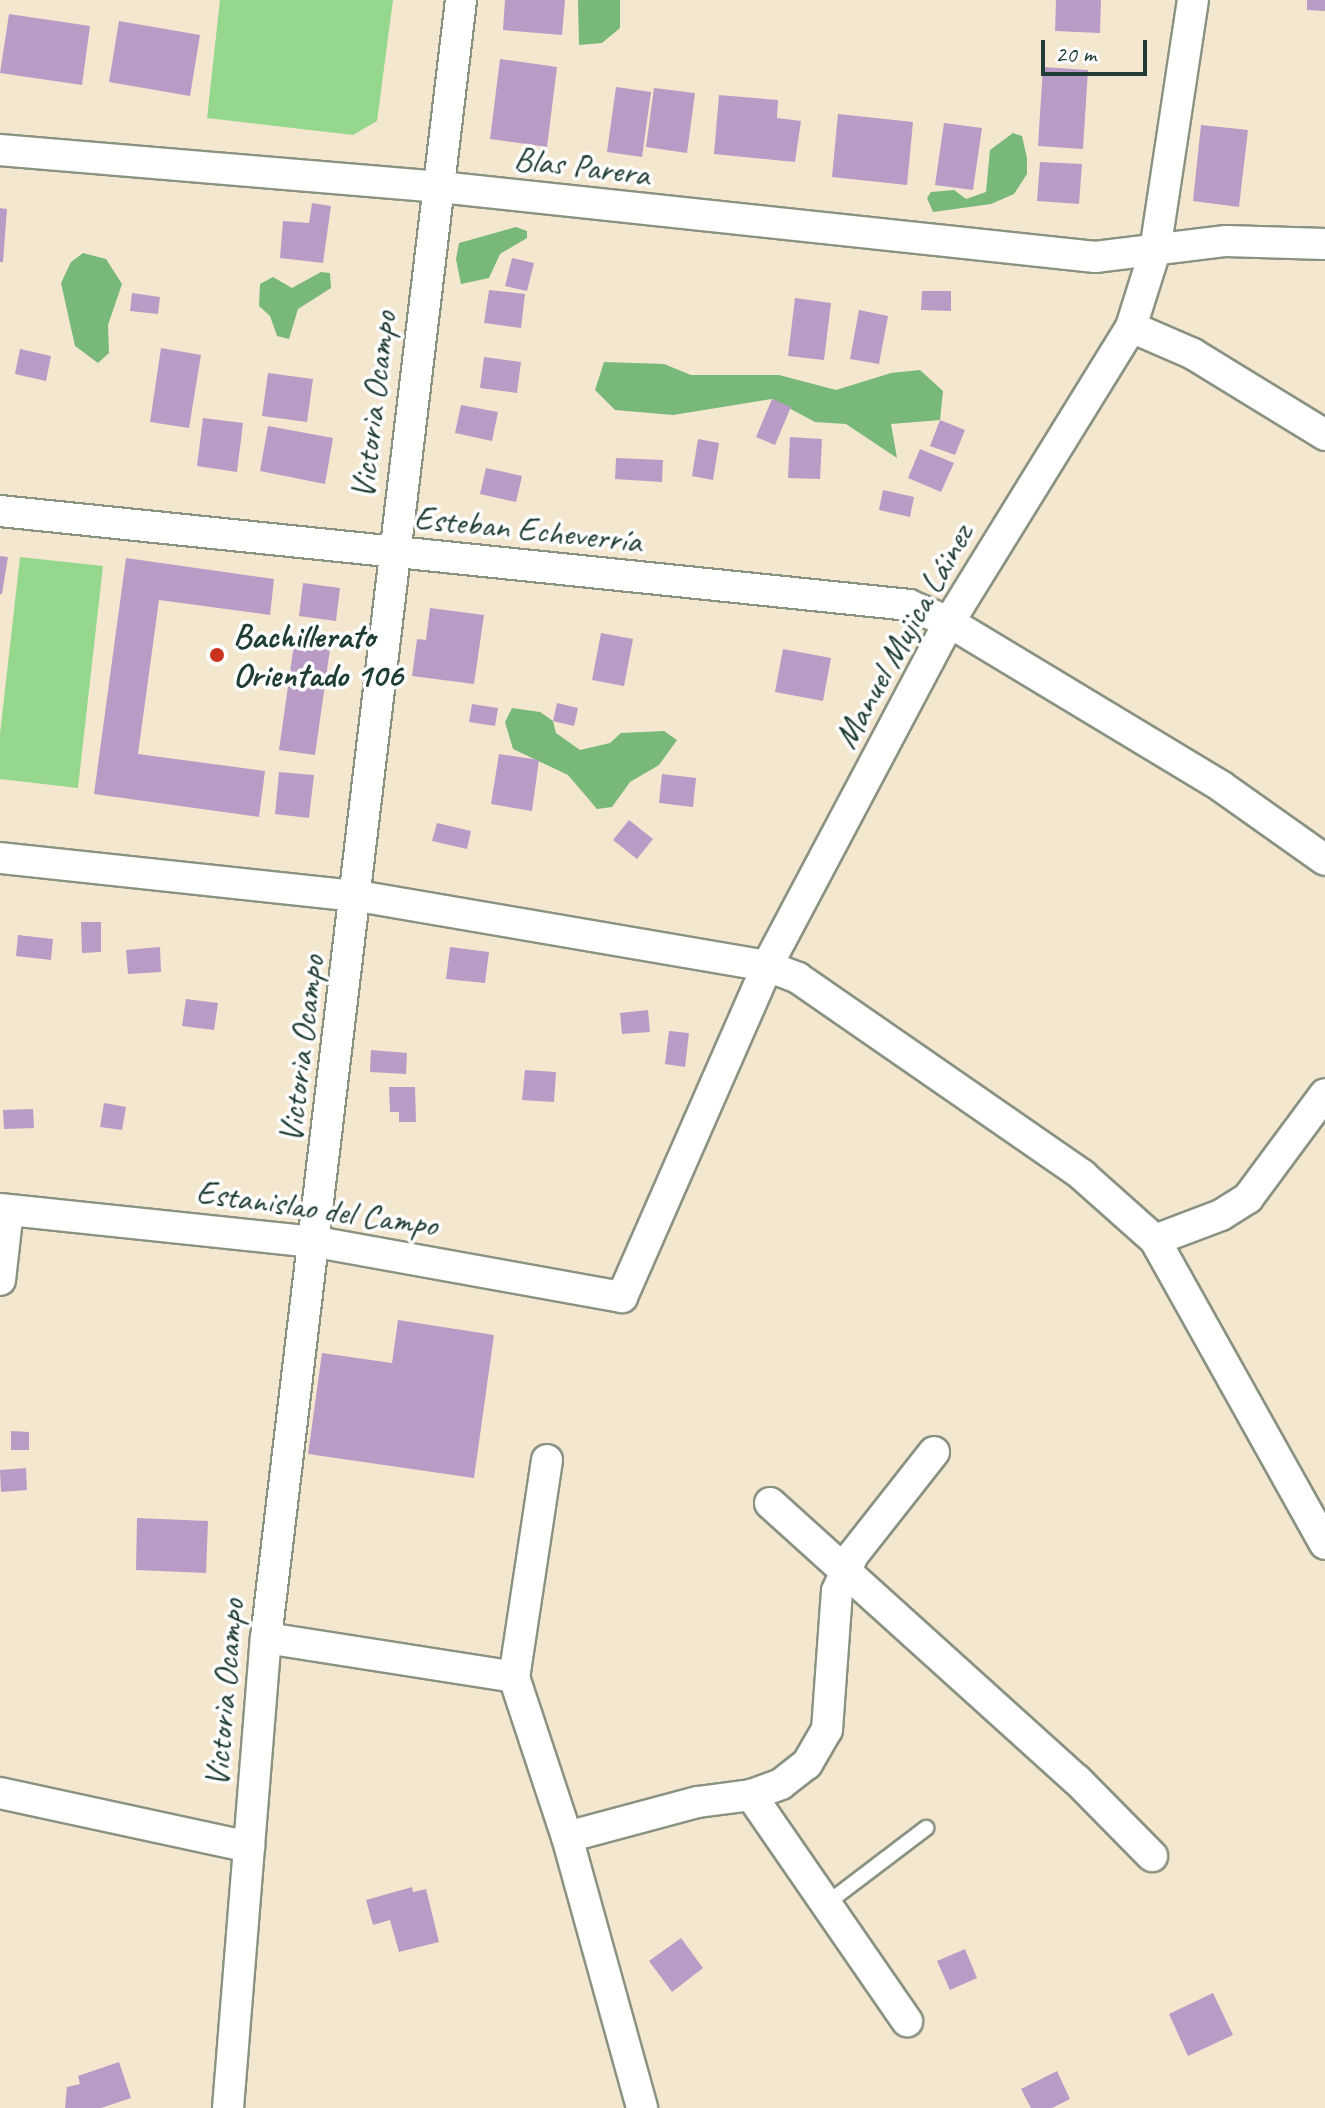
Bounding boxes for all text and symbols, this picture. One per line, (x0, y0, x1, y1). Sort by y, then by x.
scale bar (1045, 24, 1151, 74)
text: 20 m (1055, 39, 1096, 69)
street label: Blas Parera (511, 137, 653, 195)
street label: Victoria Ocampo (341, 308, 405, 502)
street label: Esteban Echeverría (412, 497, 644, 561)
street label: Manuel Mujica Láinez (825, 517, 981, 755)
place label: Bachillerato Orientado 106 (233, 615, 403, 694)
marker: Bachillerato Orientado 106 (208, 646, 226, 664)
street label: Victoria Ocampo (269, 952, 333, 1146)
street label: Estanislao del Campo (194, 1171, 440, 1245)
street label: Victoria Ocampo (195, 1597, 253, 1789)

